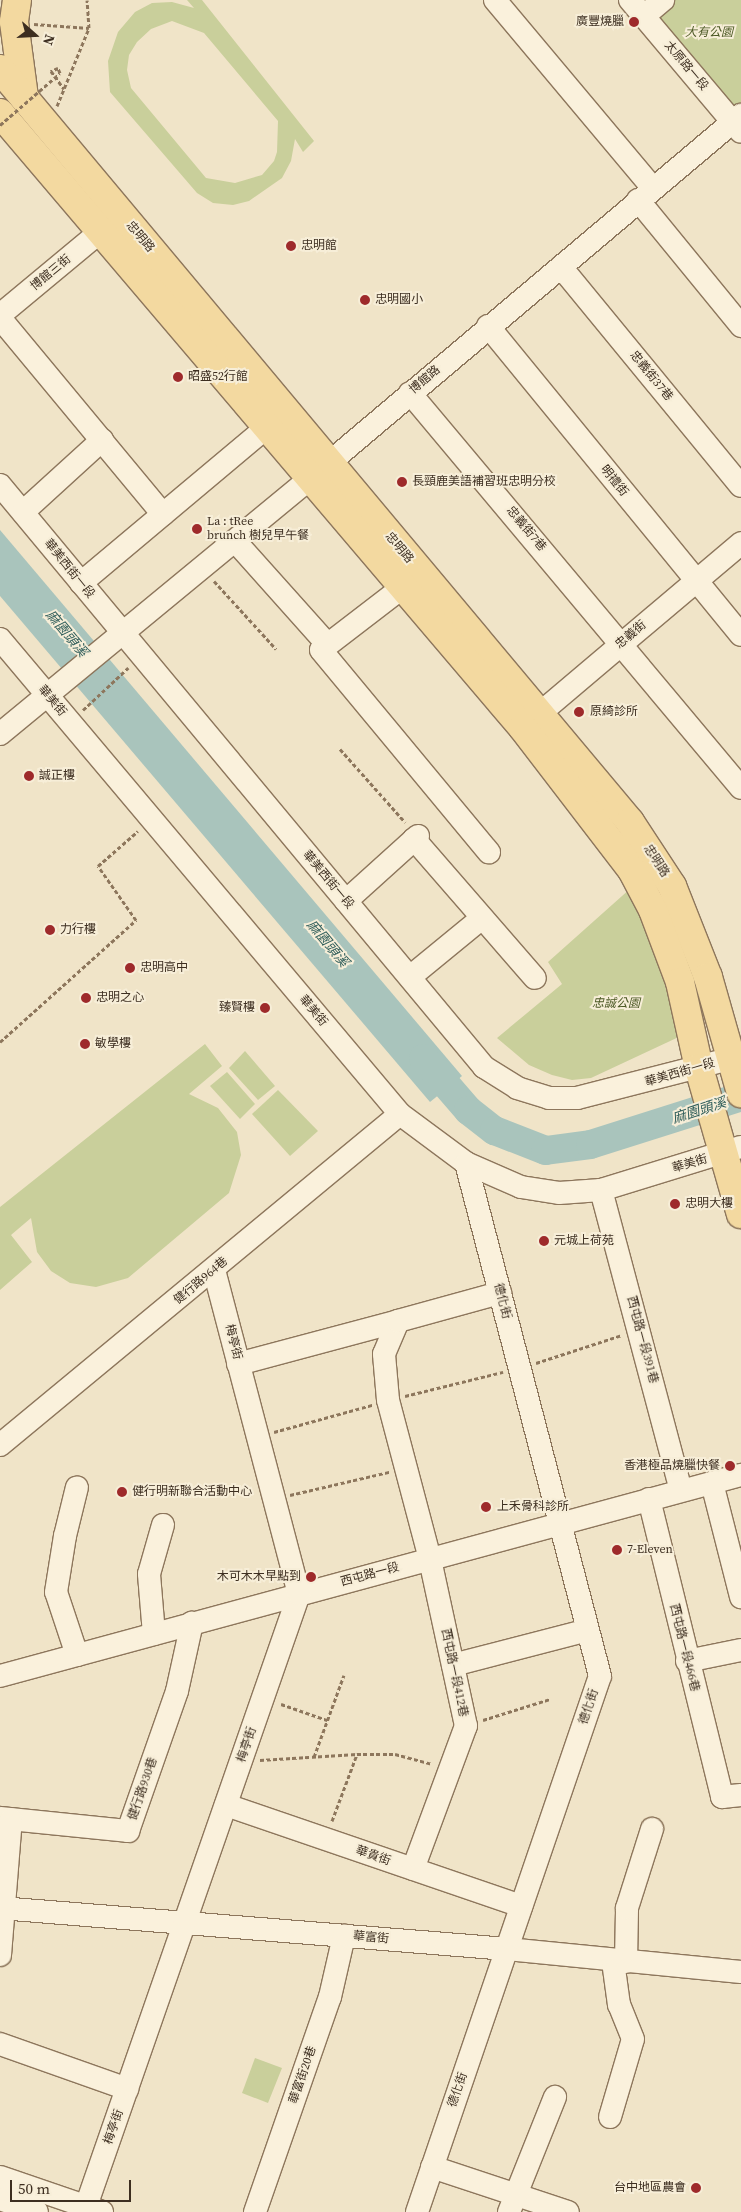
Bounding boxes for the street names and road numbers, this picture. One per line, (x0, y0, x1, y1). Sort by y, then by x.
street label: 太原路一段 (661, 38, 711, 94)
street label: 忠明路 (123, 219, 157, 255)
street label: 博館三街 (28, 252, 74, 294)
street label: 忠義街37巷 (627, 348, 675, 404)
street label: 博館路 (407, 363, 443, 397)
street label: 明禮街 (597, 462, 631, 500)
street label: 忠義街7巷 (503, 504, 549, 554)
street label: 忠明路 (382, 530, 416, 566)
street label: 華美西街一段 (41, 536, 97, 602)
street label: 忠義街 (613, 618, 649, 652)
street label: 華美街 (35, 683, 69, 719)
street label: 忠明路 (640, 842, 672, 880)
street label: 華美西街一段 (299, 848, 357, 912)
street label: 華美街 (296, 993, 330, 1029)
street label: 華美西街一段 (643, 1056, 717, 1090)
street label: 華美街 (671, 1152, 709, 1176)
street label: 健行路964巷 (171, 1254, 231, 1308)
street label: 德化街 (491, 1282, 513, 1320)
street label: 西屯路一段391巷 (623, 1295, 661, 1385)
street label: 梅亭街 (222, 1323, 244, 1361)
street label: 西屯路一段 (339, 1560, 401, 1590)
street label: 西屯路一段466巷 (666, 1603, 702, 1693)
street label: 西屯路一段412巷 (438, 1627, 470, 1719)
street label: 德化街 (576, 1688, 602, 1726)
street label: 梅亭街 (234, 1726, 260, 1764)
street label: 健行路930巷 (125, 1755, 161, 1823)
street label: 華貴街 (354, 1843, 392, 1869)
street label: 華富街 (352, 1929, 390, 1947)
street label: 華富街20巷 (286, 2044, 320, 2106)
street label: 德化街 (445, 2071, 471, 2109)
street label: 梅亭街 (101, 2108, 127, 2146)

